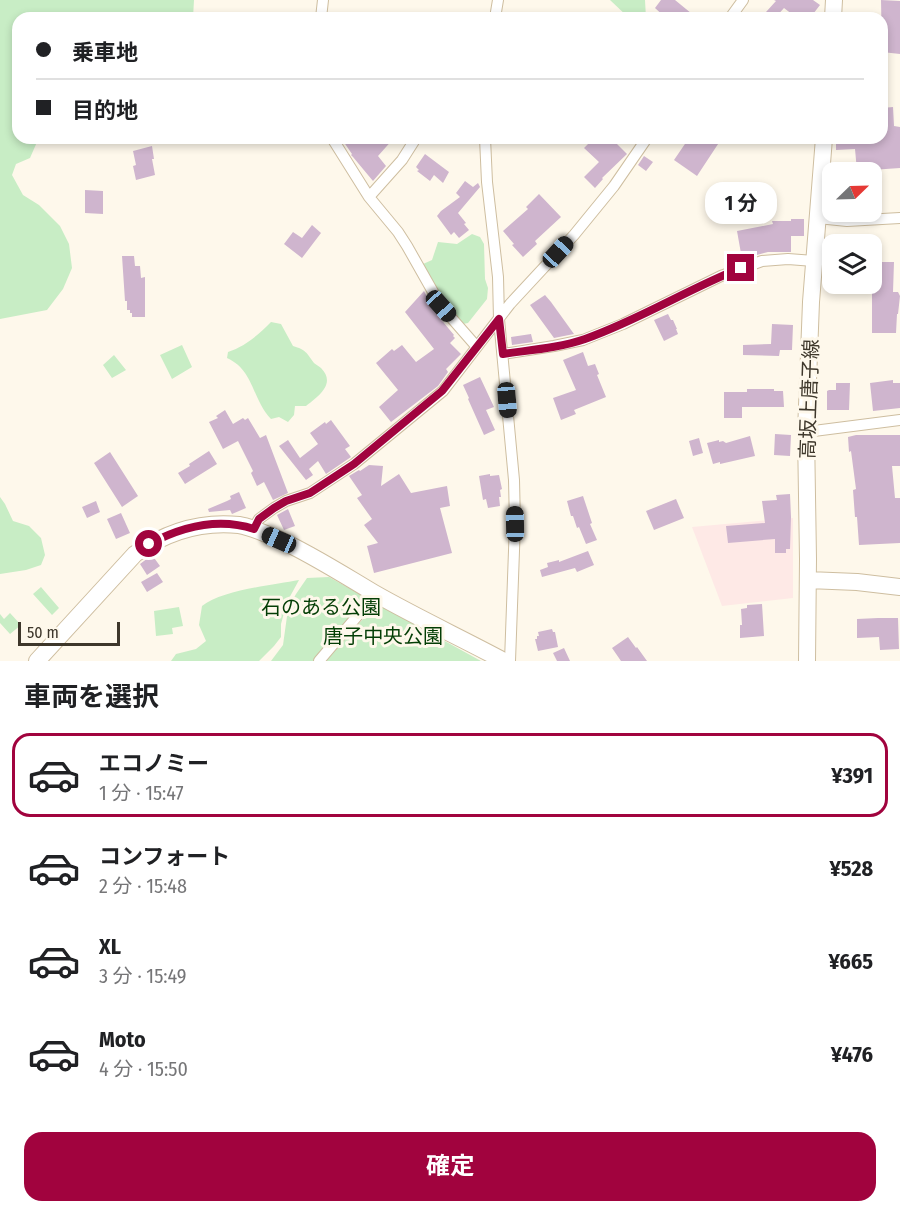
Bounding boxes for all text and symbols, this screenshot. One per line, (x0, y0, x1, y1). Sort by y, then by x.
text: 乗車地 (72, 39, 138, 66)
text: 目的地 (72, 97, 138, 124)
north arrow (822, 162, 882, 222)
map controls (822, 162, 882, 294)
callout: 1 分 (705, 181, 777, 223)
text: 1 分 (725, 191, 757, 215)
car (539, 233, 577, 271)
button: layers (822, 234, 882, 294)
route end (727, 254, 754, 281)
car (422, 287, 460, 325)
street label: 高坂上唐子線 (795, 339, 823, 459)
car (496, 381, 518, 419)
car (506, 506, 524, 542)
car (259, 524, 299, 556)
route start (135, 530, 162, 557)
park label: 石のある公園 (261, 595, 381, 619)
scale bar (18, 619, 120, 646)
text: 50 m (27, 623, 59, 642)
park label: 唐子中央公園 (323, 624, 443, 648)
text: 車両を選択 (24, 681, 159, 713)
icon: car (27, 748, 81, 802)
text: エコノミー (99, 750, 209, 777)
text: ¥391 (831, 762, 873, 789)
text: 1 分 · 15:47 (99, 781, 184, 805)
icon: car (27, 841, 81, 895)
text: コンフォート (99, 843, 230, 870)
text: ¥528 (830, 855, 873, 882)
text: 2 分 · 15:48 (99, 874, 187, 898)
text: XL (99, 933, 121, 960)
icon: car (27, 934, 81, 988)
text: ¥665 (829, 948, 873, 975)
text: 3 分 · 15:49 (99, 964, 187, 988)
text: Moto (99, 1026, 146, 1053)
icon: car (27, 1027, 81, 1081)
text: ¥476 (831, 1041, 873, 1068)
text: 4 分 · 15:50 (99, 1057, 188, 1081)
button: 確定 (24, 1132, 876, 1201)

